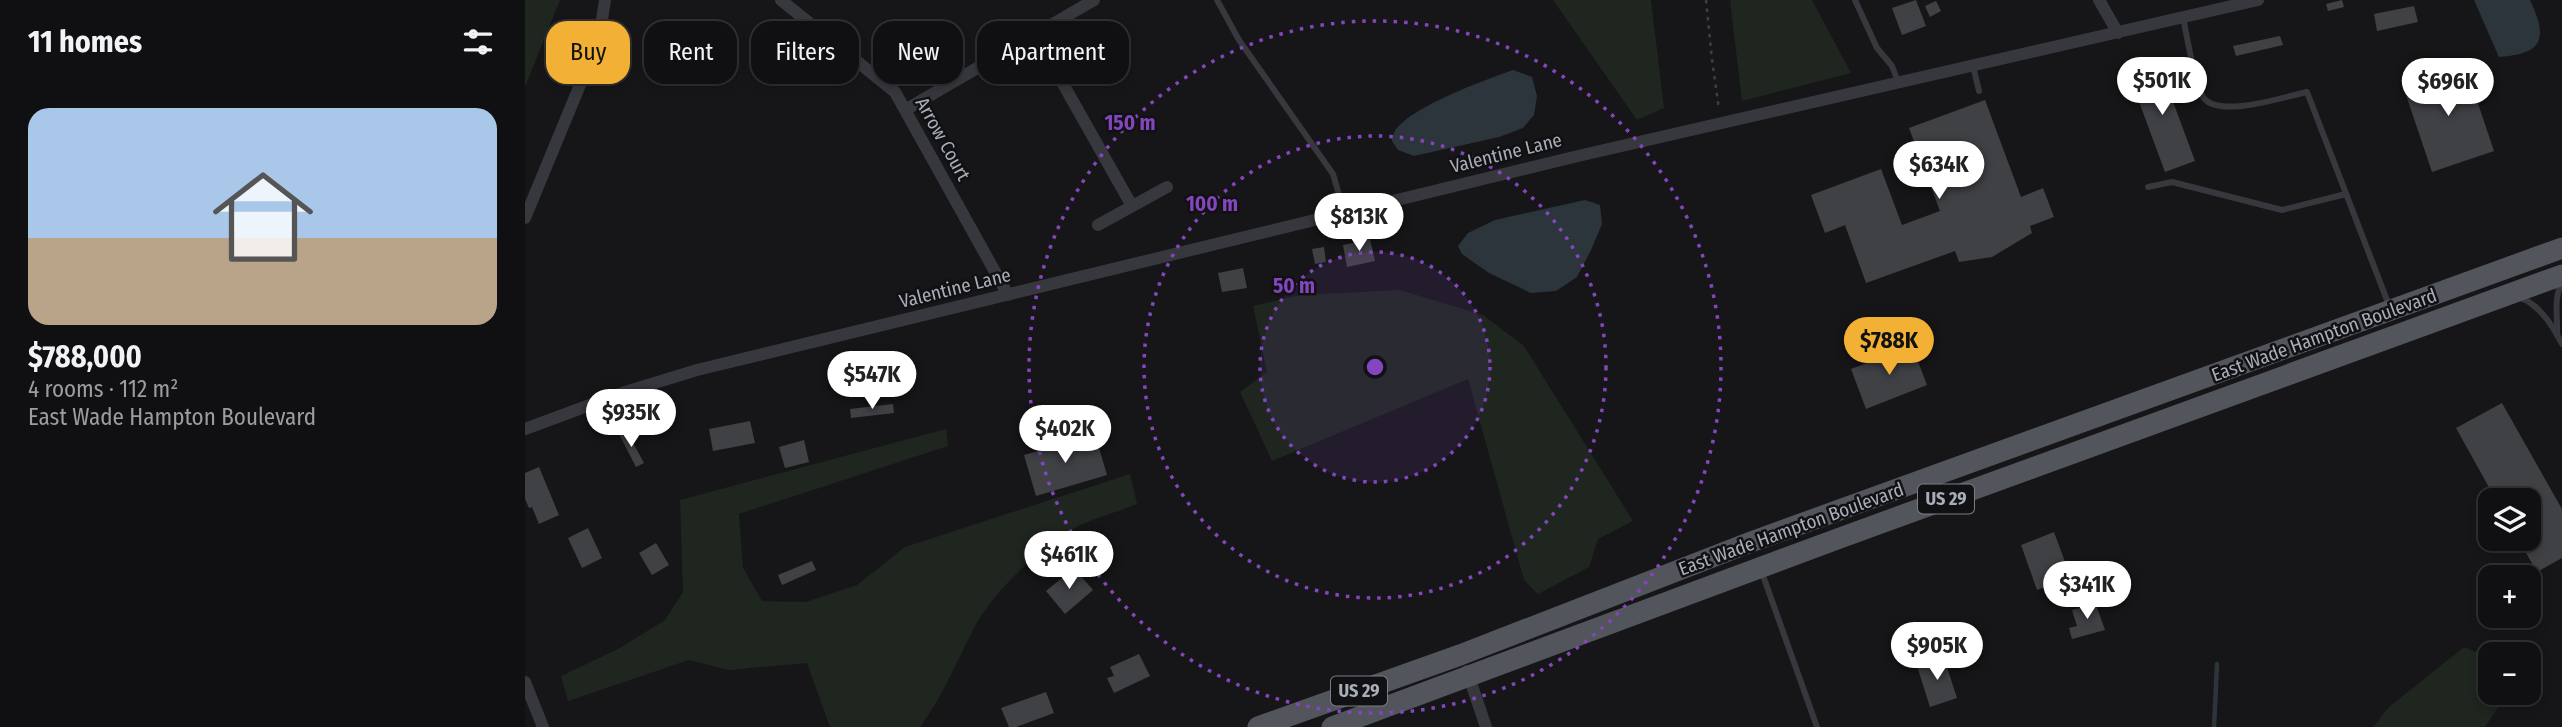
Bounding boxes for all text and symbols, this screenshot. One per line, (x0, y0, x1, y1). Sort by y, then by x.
chip: Buy (546, 21, 630, 84)
chip: Rent (644, 21, 737, 84)
chip: Filters (751, 21, 859, 84)
chip: New (873, 21, 963, 84)
chip: Apartment (977, 21, 1129, 84)
icon: filters (459, 23, 497, 61)
text: 11 homes (28, 24, 142, 60)
pin: $501K (2113, 58, 2211, 117)
pin: $696K (2399, 58, 2497, 118)
text: $501K (2133, 66, 2191, 94)
text: $696K (2418, 67, 2478, 95)
street label: Arrow Court (911, 93, 976, 185)
text: 150 m (1104, 110, 1156, 136)
street label: Valentine Lane (1448, 128, 1564, 178)
pin: $634K (1890, 142, 1988, 201)
text: $634K (1909, 150, 1969, 178)
icon: home (200, 154, 326, 280)
text: 100 m (1186, 191, 1238, 217)
pin: $813K (1310, 194, 1408, 253)
text: $813K (1330, 202, 1388, 230)
street label: Valentine Lane (897, 263, 1013, 313)
text: 50 m (1273, 273, 1315, 299)
street label: East Wade Hampton Boulevard (2208, 284, 2440, 386)
pin: $788K (1840, 318, 1938, 377)
text: $788K (1860, 326, 1918, 354)
text: $788,000 (28, 339, 142, 375)
pin: $547K (823, 352, 921, 411)
centre of rings (1363, 355, 1387, 379)
text: $547K (843, 360, 901, 388)
text: 4 rooms · 112 m² (28, 375, 178, 403)
pin: $935K (582, 390, 680, 449)
text: $935K (602, 398, 660, 426)
text: East Wade Hampton Boulevard (28, 403, 316, 431)
pin: $402K (1016, 406, 1114, 465)
text: $402K (1035, 414, 1095, 442)
street label: East Wade Hampton Boulevard (1675, 478, 1907, 580)
road number: US 29 (1918, 485, 1974, 514)
map controls (2478, 488, 2541, 705)
button: layers (2478, 488, 2541, 551)
pin: $461K (1020, 532, 1118, 591)
text: $461K (1040, 540, 1098, 568)
pin: $341K (2038, 562, 2136, 621)
button: + (2478, 565, 2541, 628)
text: $341K (2059, 570, 2115, 598)
pin: $905K (1888, 622, 1986, 682)
text: $905K (1907, 631, 1967, 659)
button: − (2478, 642, 2541, 705)
road number: US 29 (1331, 676, 1387, 706)

